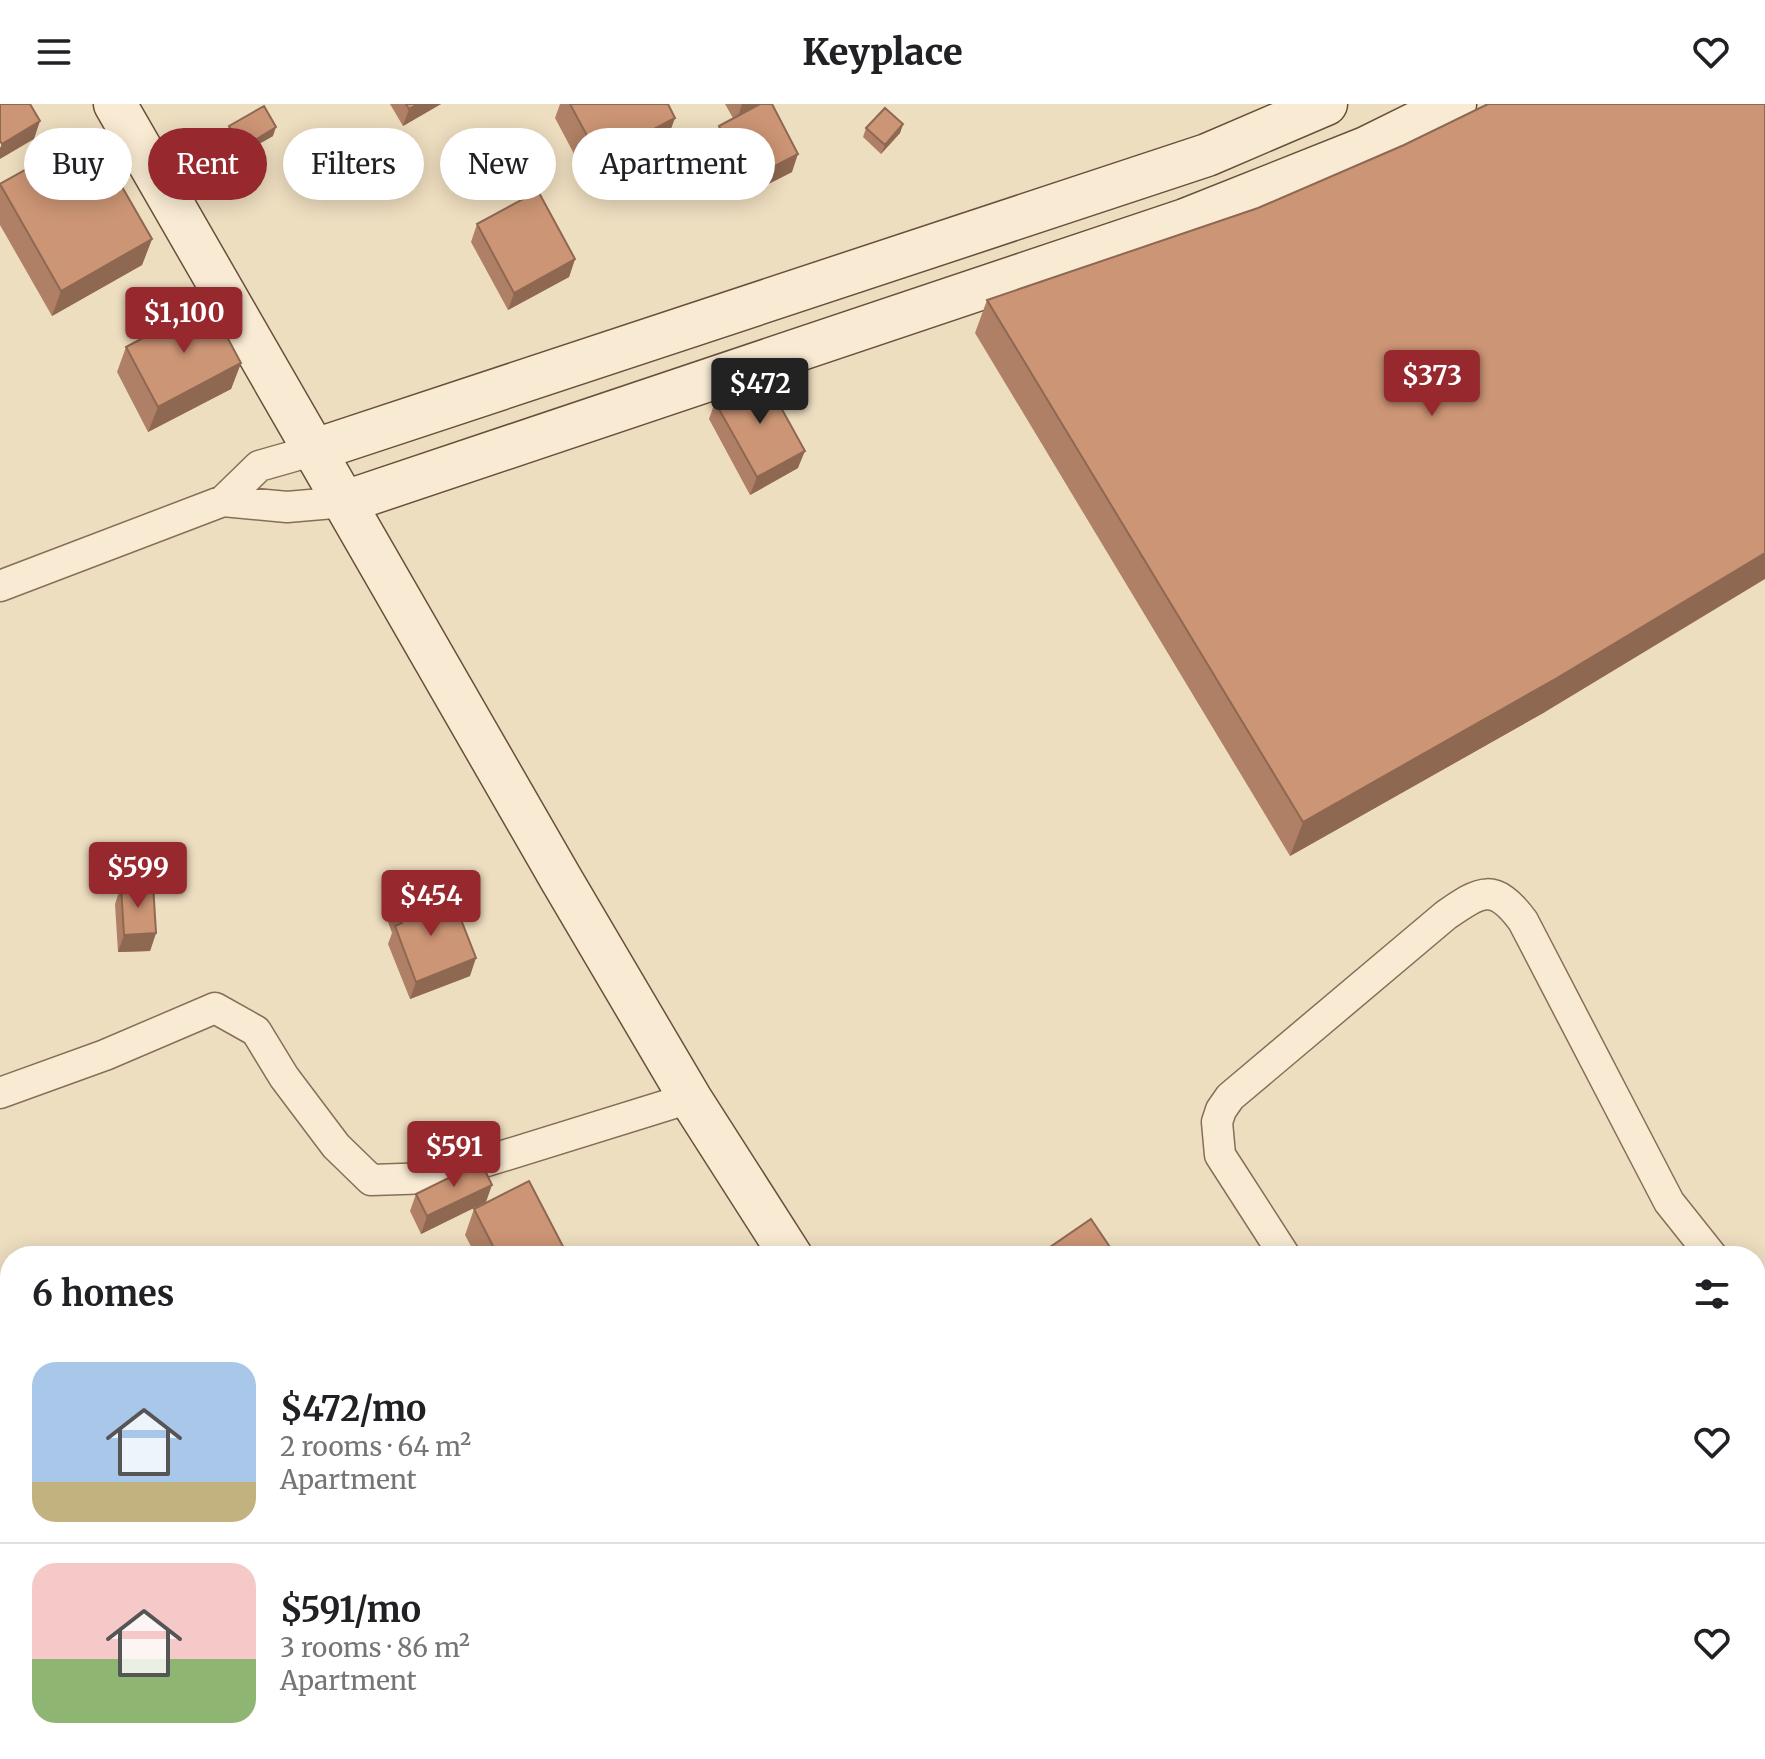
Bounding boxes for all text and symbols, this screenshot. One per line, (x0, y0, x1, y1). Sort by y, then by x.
icon: menu (32, 30, 76, 74)
text: Keyplace (802, 30, 963, 75)
icon: heart (1689, 30, 1733, 74)
chip: Buy (24, 128, 132, 200)
chip: Rent (148, 128, 267, 200)
chip: Filters (283, 128, 424, 200)
chip: New (440, 128, 556, 200)
chip: Apartment (572, 128, 775, 200)
pin: $1,100 (119, 287, 249, 355)
text: $1,100 (143, 296, 225, 329)
pin: $373 (1385, 350, 1479, 418)
pin: $472 (713, 358, 807, 426)
text: $373 (1402, 359, 1462, 392)
text: $472 (729, 367, 791, 400)
pin: $599 (91, 842, 185, 910)
text: $599 (107, 851, 169, 884)
pin: $454 (384, 870, 478, 938)
text: $454 (399, 879, 463, 912)
pin: $591 (407, 1121, 501, 1189)
text: $591 (425, 1130, 483, 1163)
icon: filters (1690, 1272, 1734, 1316)
text: 6 homes (32, 1273, 174, 1315)
text: $472/mo (280, 1388, 426, 1430)
icon: home (96, 1394, 192, 1490)
icon: heart (1690, 1420, 1734, 1464)
text: 2 rooms · 64 m² (280, 1430, 471, 1463)
text: Apartment (280, 1463, 417, 1496)
text: $591/mo (280, 1589, 421, 1631)
icon: home (96, 1595, 192, 1691)
icon: heart (1690, 1621, 1734, 1665)
text: 3 rooms · 86 m² (280, 1631, 470, 1664)
text: Apartment (280, 1664, 417, 1697)

